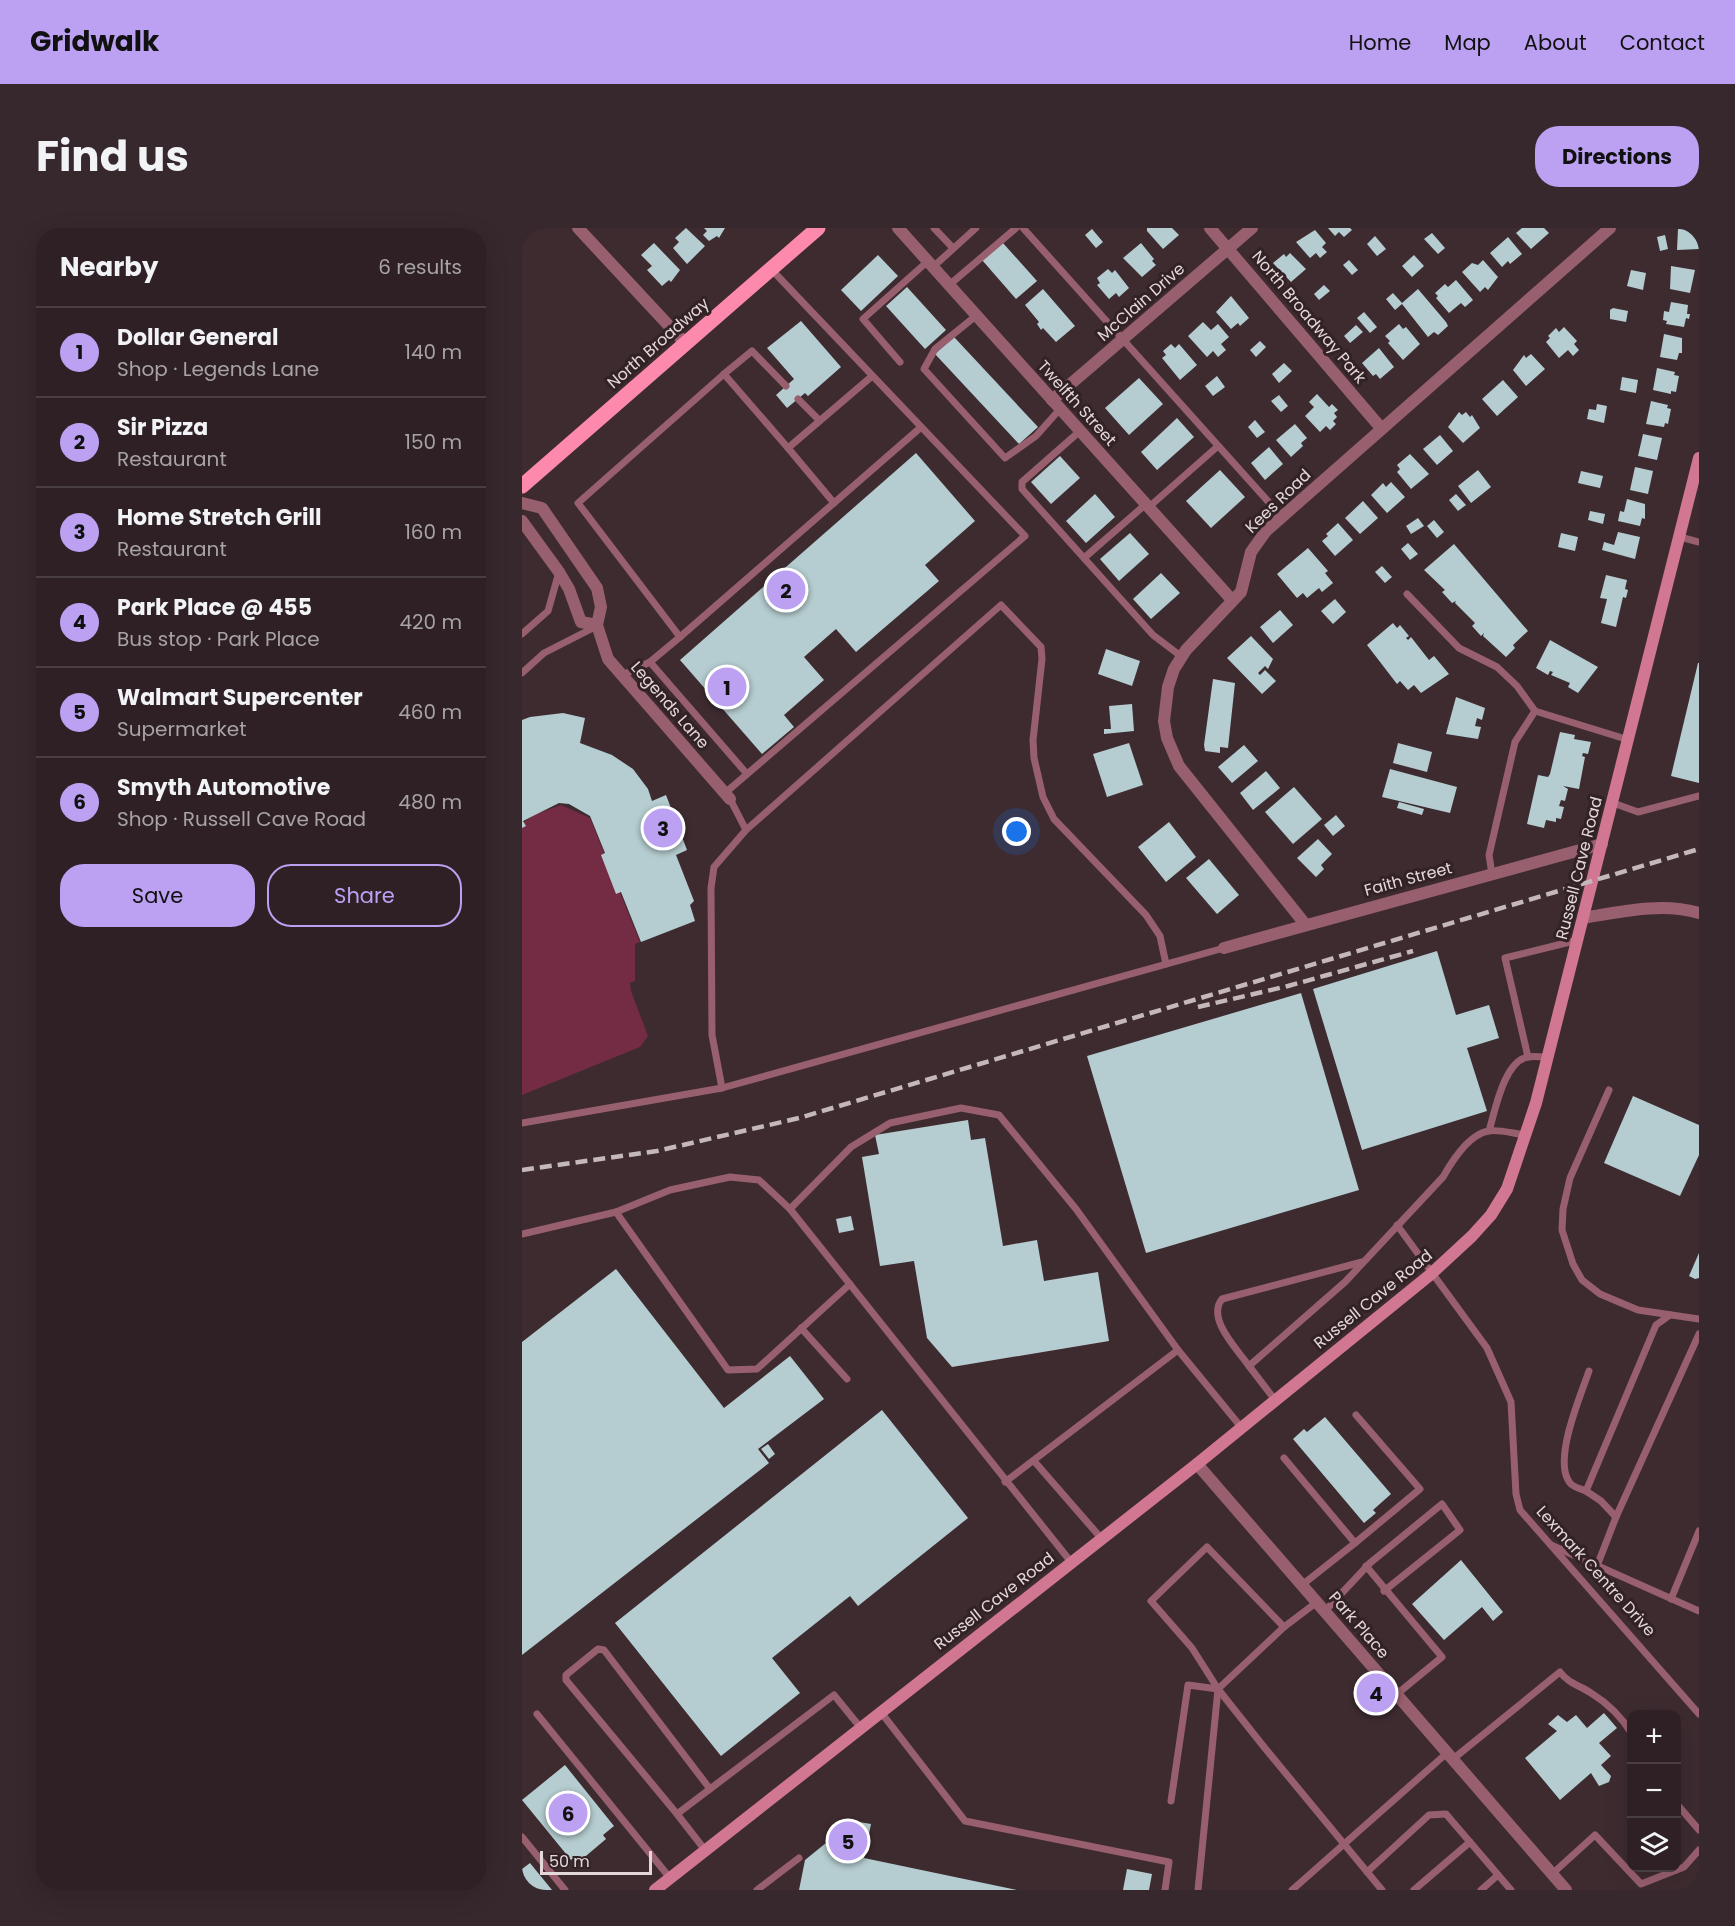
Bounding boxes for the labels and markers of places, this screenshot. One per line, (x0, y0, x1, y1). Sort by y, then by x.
pin: 2 (766, 568, 806, 613)
pin: 1 (708, 664, 746, 710)
pin: 3 (644, 806, 682, 850)
pin: 4 (1356, 1670, 1396, 1716)
pin: 6 (548, 1790, 588, 1836)
pin: 5 (828, 1818, 868, 1864)

